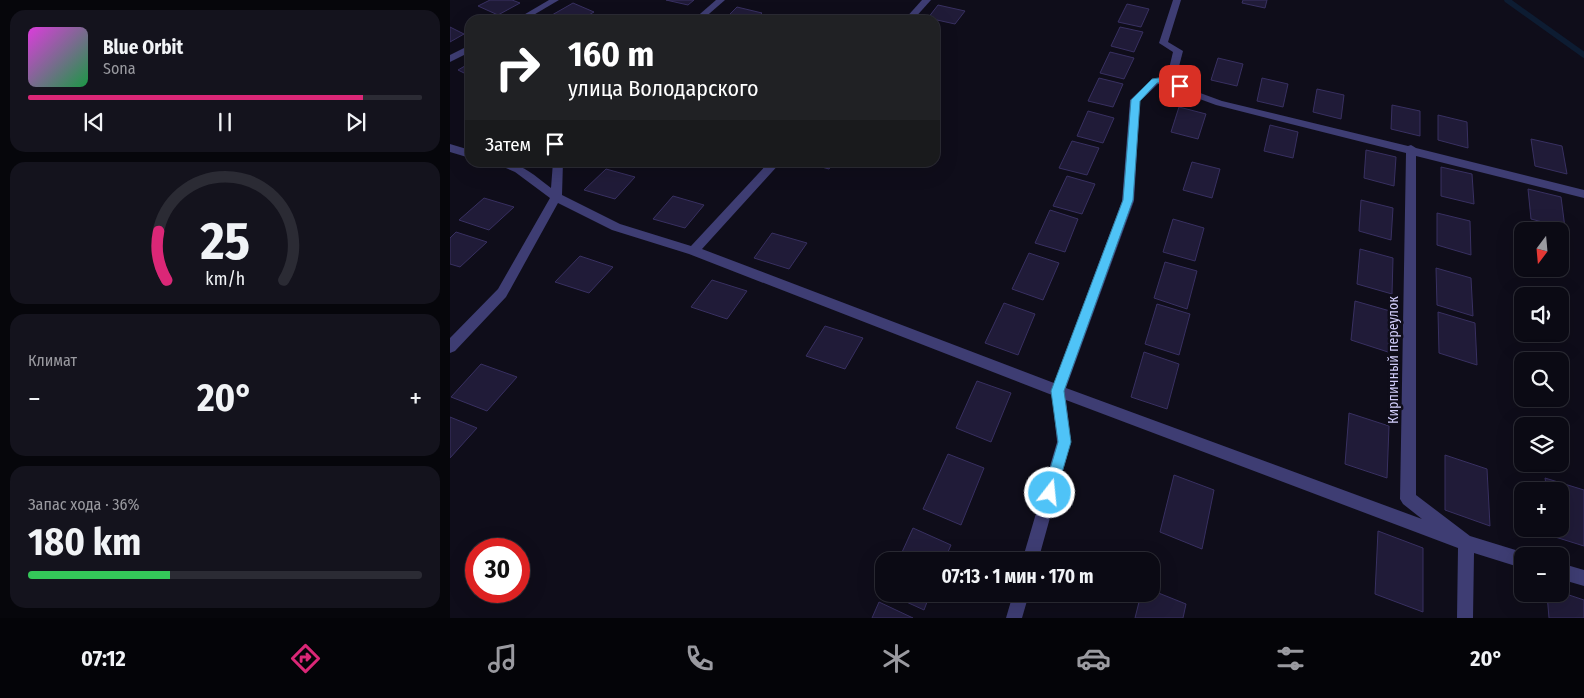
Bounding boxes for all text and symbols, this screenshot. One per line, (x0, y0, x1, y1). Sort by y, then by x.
text: 160 m (568, 33, 654, 75)
icon: right (485, 35, 550, 100)
text: Blue Orbit (103, 36, 183, 59)
text: Sona (103, 59, 136, 78)
pin (1159, 65, 1201, 107)
icon: arrive (1166, 72, 1194, 100)
text: улица Володарского (568, 75, 759, 102)
icon: previous (80, 108, 108, 136)
icon: pause (211, 108, 239, 136)
icon: next (342, 108, 370, 136)
icon: arrive (541, 130, 569, 158)
text: Затем (485, 133, 531, 156)
text: 25 (199, 210, 250, 273)
north arrow (1514, 222, 1569, 278)
map controls (1514, 222, 1569, 602)
text: km/h (205, 268, 245, 290)
button: sound (1514, 287, 1569, 342)
street label: Кирпичный переулок (1385, 296, 1402, 424)
text: Климат (28, 351, 77, 370)
button: search (1514, 352, 1569, 407)
text: 20° (197, 375, 253, 421)
text: − (28, 382, 41, 415)
text: + (409, 382, 422, 415)
button: layers (1514, 417, 1569, 472)
position arrow (1023, 466, 1075, 518)
button: + (1514, 482, 1569, 537)
text: Запас хода · 36% (28, 495, 139, 514)
text: 180 km (28, 519, 141, 565)
speed limit sign: 30 (465, 538, 530, 603)
button: − (1514, 547, 1569, 602)
text: 07:13 · 1 мин · 170 m (941, 565, 1094, 588)
icon: directions (288, 641, 323, 676)
icon: music (485, 641, 520, 676)
icon: phone (682, 641, 717, 676)
icon: climate (879, 641, 914, 676)
icon: car (1076, 641, 1111, 676)
icon: filters (1273, 641, 1308, 676)
text: 07:12 (81, 645, 126, 672)
text: 20° (1470, 645, 1503, 672)

